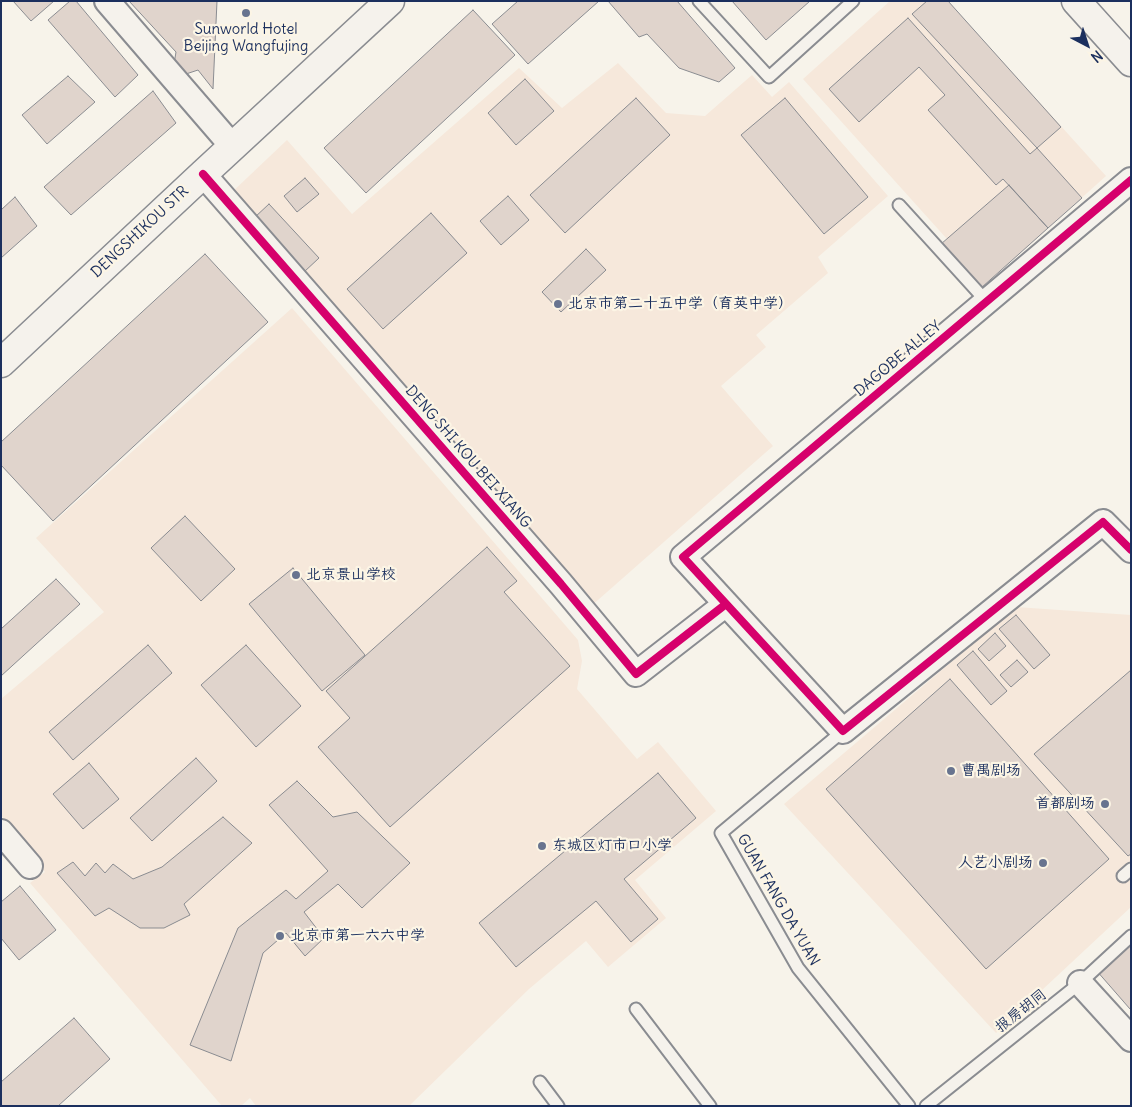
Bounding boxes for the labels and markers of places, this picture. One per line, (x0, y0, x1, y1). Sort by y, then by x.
marker: Sunworld Hotel Beijing Wangfujing (240, 7, 252, 19)
place label: Sunworld Hotel Beijing Wangfujing (184, 21, 308, 56)
place label: 北京市第二十五中学（育英中学） (568, 295, 793, 313)
marker: 北京市第二十五中学（育英中学） (552, 298, 564, 310)
place label: 北京景山学校 (306, 566, 396, 584)
marker: 北京景山学校 (290, 569, 302, 581)
place label: 曹禺剧场 (961, 762, 1021, 780)
marker: 曹禺剧场 (945, 765, 957, 777)
place label: 首都剧场 (1035, 795, 1095, 813)
marker: 首都剧场 (1099, 798, 1111, 810)
place label: 东城区灯市口小学 (552, 837, 672, 855)
marker: 东城区灯市口小学 (536, 840, 548, 852)
place label: 人艺小剧场 (958, 854, 1033, 872)
marker: 人艺小剧场 (1037, 857, 1049, 869)
place label: 北京市第一六六中学 (290, 927, 425, 945)
marker: 北京市第一六六中学 (274, 930, 286, 942)

